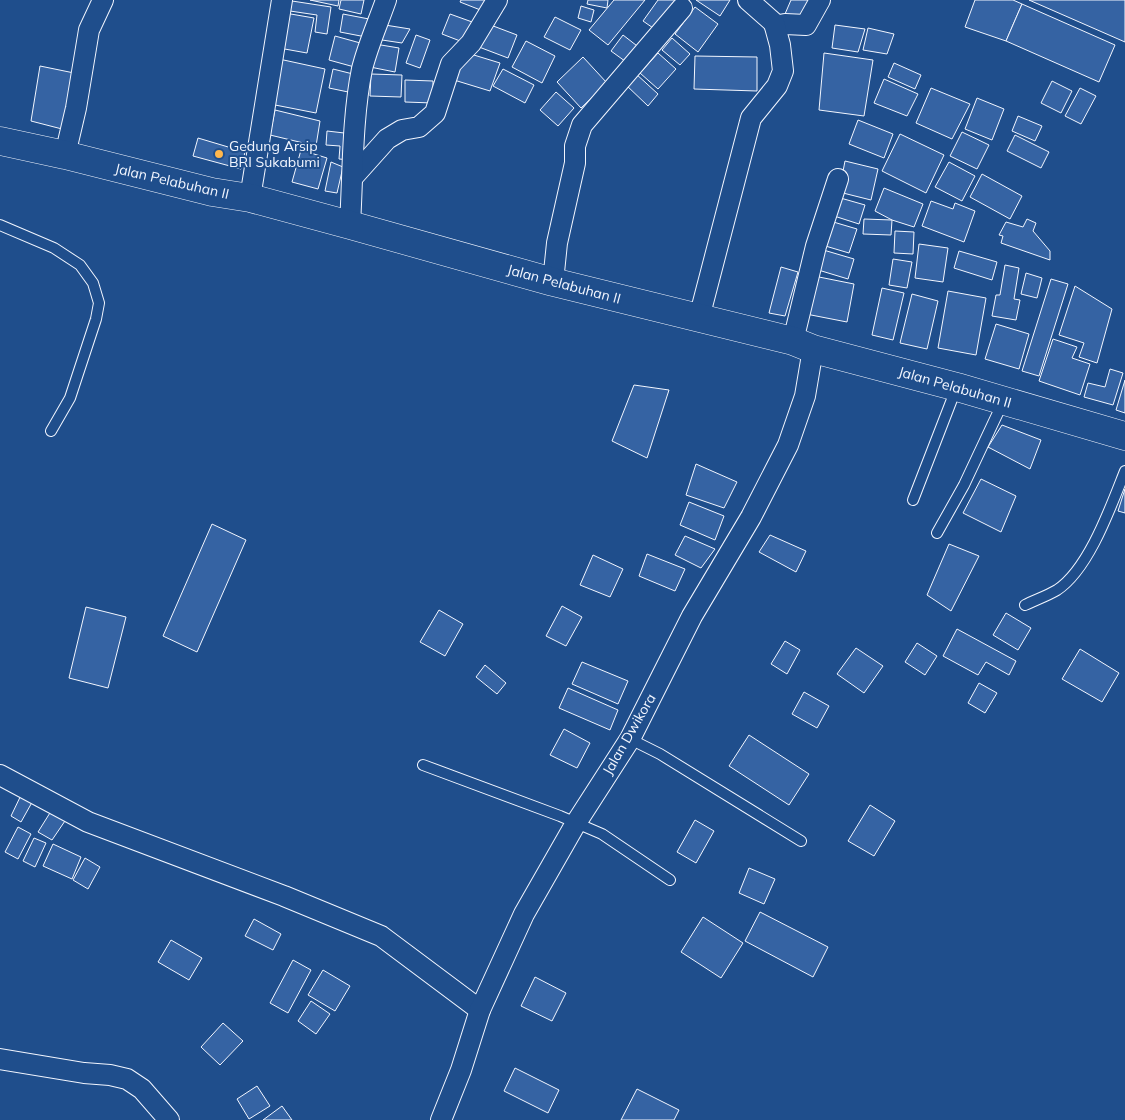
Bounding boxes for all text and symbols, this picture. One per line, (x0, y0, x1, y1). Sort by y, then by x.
place label: Gedung Arsip BRI Sukabumi (229, 137, 320, 171)
marker: Gedung Arsip BRI Sukabumi (213, 148, 225, 160)
street label: Jalan Pelabuhan II (113, 159, 231, 203)
street label: Jalan Pelabuhan II (505, 260, 623, 308)
street label: Jalan Pelabuhan II (896, 362, 1014, 412)
street label: Jalan Dwikora (598, 690, 660, 778)

